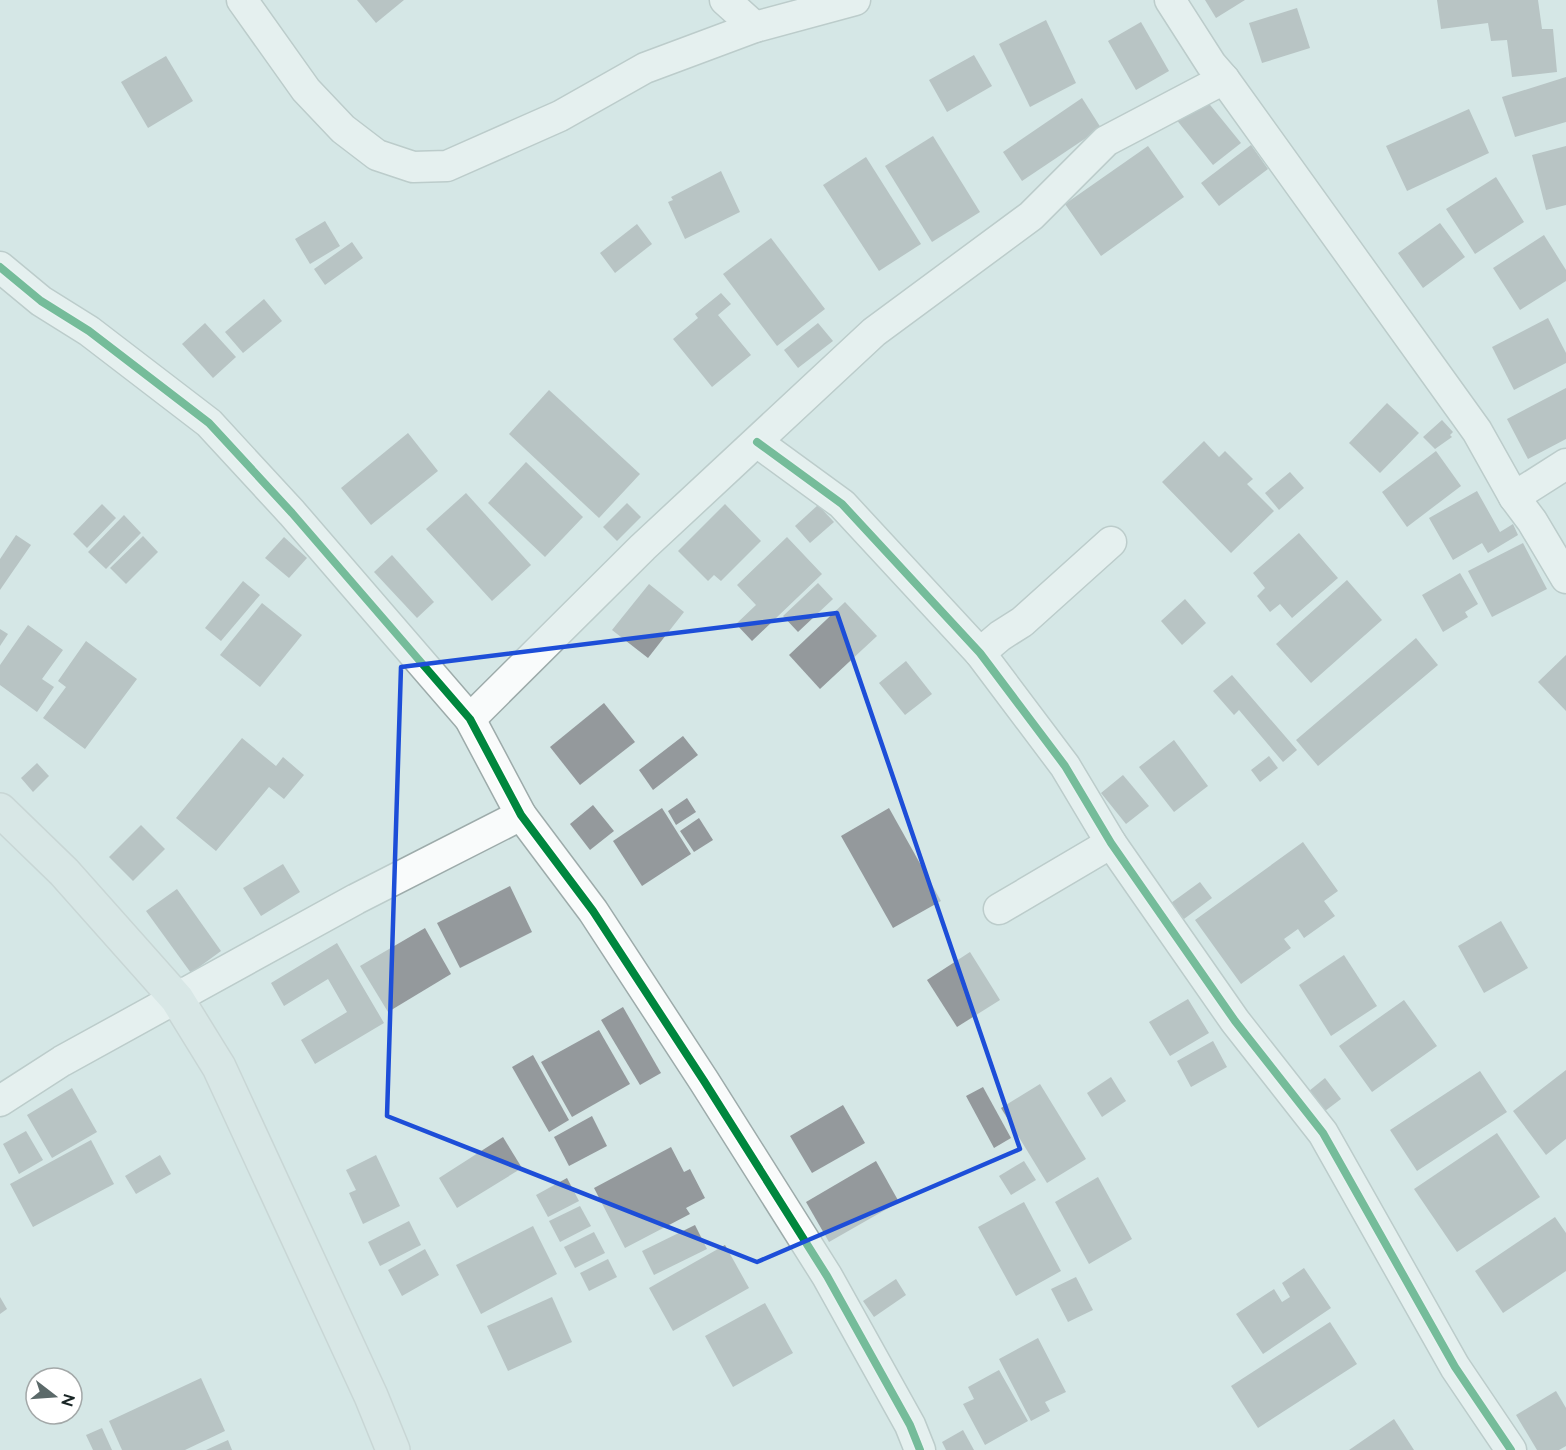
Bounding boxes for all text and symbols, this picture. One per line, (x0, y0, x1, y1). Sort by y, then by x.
north arrow (24, 1366, 84, 1426)
text: N (57, 1392, 79, 1409)

